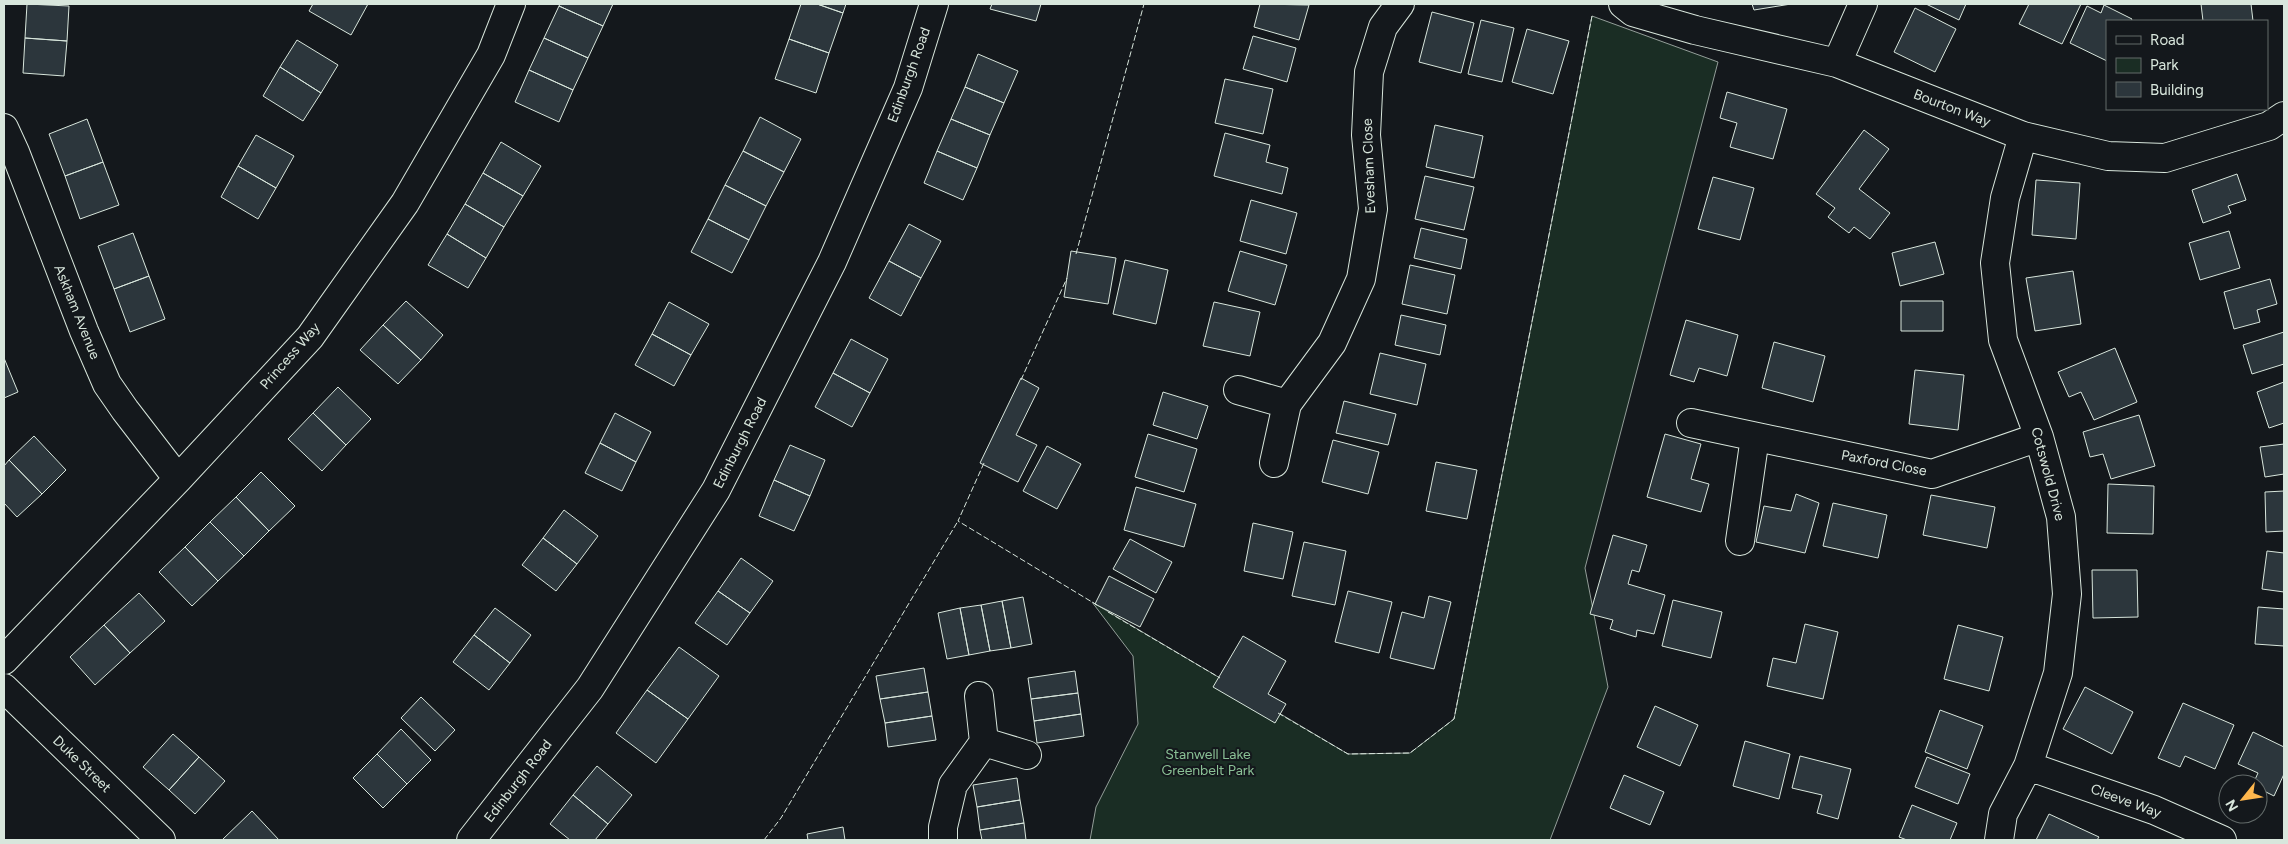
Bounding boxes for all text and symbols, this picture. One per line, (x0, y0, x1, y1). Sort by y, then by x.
legend (2106, 20, 2268, 110)
street label: Edinburgh Road (884, 25, 934, 125)
text: Road (2150, 31, 2185, 49)
text: Park (2150, 56, 2179, 74)
text: Building (2150, 81, 2204, 99)
street label: Bourton Way (1911, 86, 1994, 131)
street label: Evesham Close (1359, 118, 1379, 214)
street label: Askham Avenue (50, 262, 104, 362)
street label: Princess Way (256, 319, 324, 393)
street label: Edinburgh Road (710, 395, 770, 491)
street label: Cotswold Drive (2027, 425, 2069, 523)
street label: Paxford Close (1840, 446, 1929, 480)
street label: Duke Street (49, 732, 115, 796)
street label: Edinburgh Road (481, 736, 555, 826)
park label: Stanwell Lake Greenbelt Park (1162, 746, 1255, 779)
north arrow (2218, 774, 2268, 824)
street label: Cleeve Way (2088, 780, 2164, 822)
text: N (2222, 796, 2242, 814)

